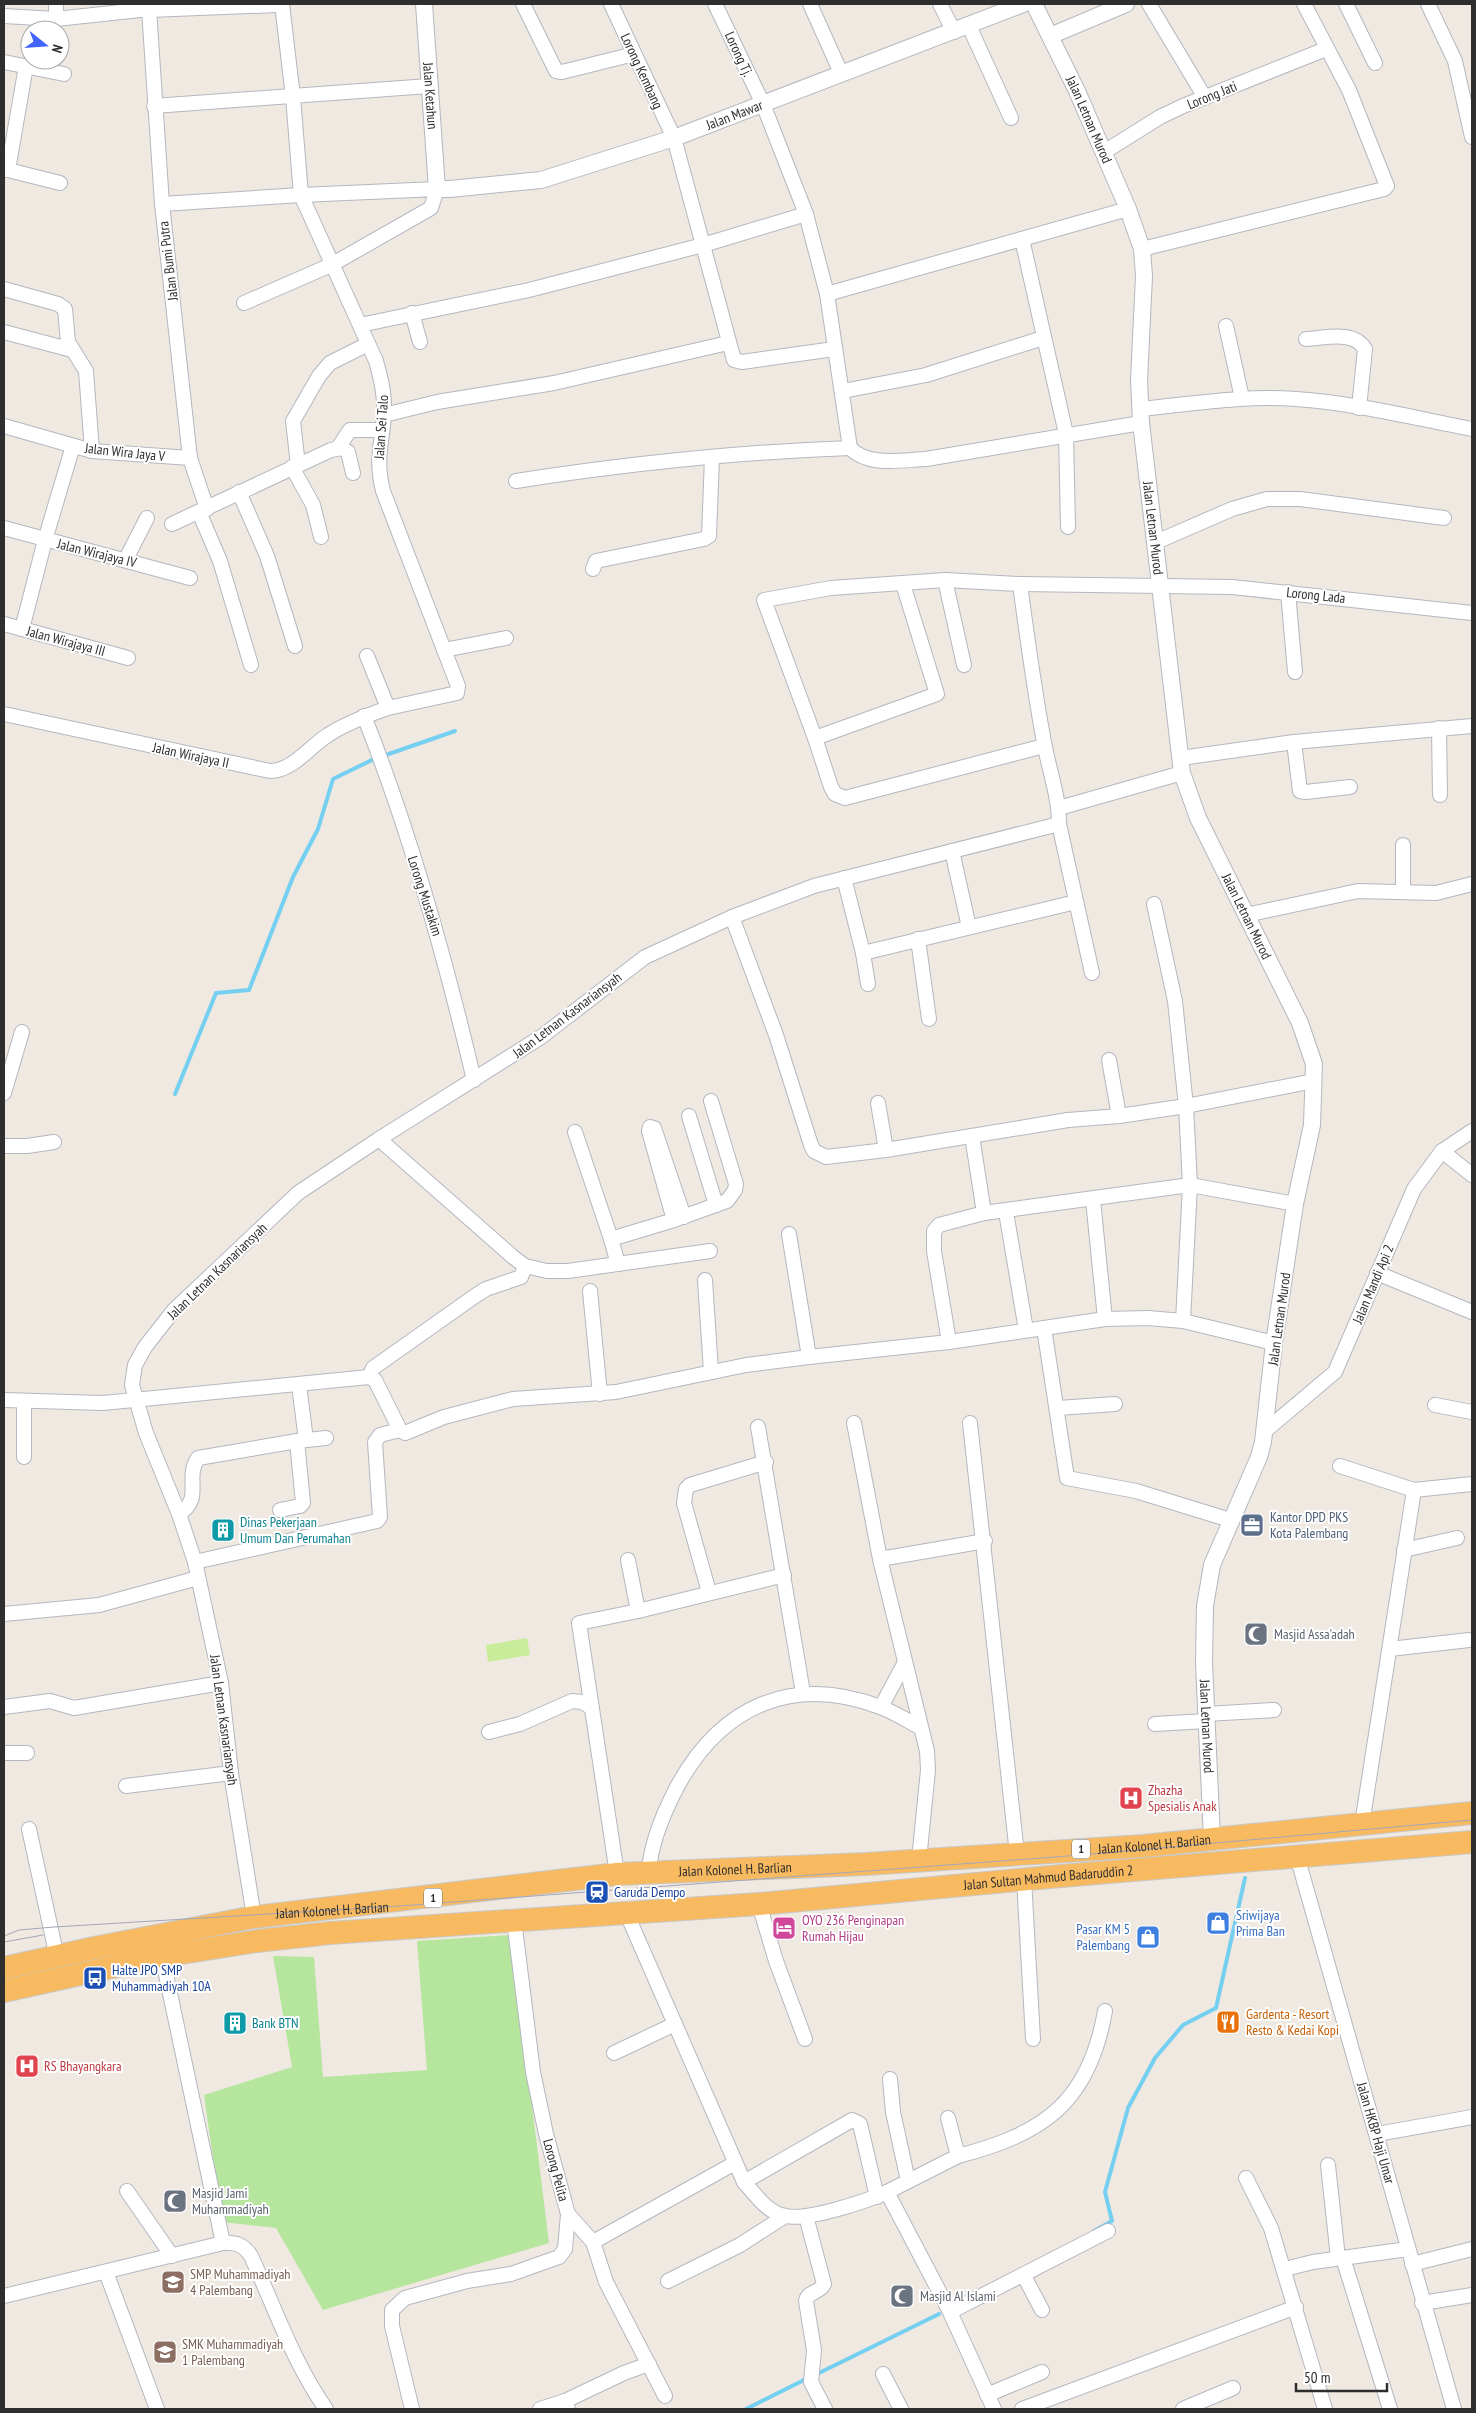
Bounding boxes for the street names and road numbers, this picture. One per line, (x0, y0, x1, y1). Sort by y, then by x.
street label: Lorong Tj. (721, 29, 757, 79)
street label: Lorong Kembang (617, 30, 667, 112)
street label: Jalan Ketahun (419, 61, 442, 130)
street label: Jalan Letnan Murod (1061, 72, 1116, 166)
street label: Lorong Jati (1184, 77, 1240, 113)
street label: Jalan Mawar (703, 96, 765, 134)
street label: Jalan Bumi Putra (154, 220, 182, 303)
street label: Jalan Sei Talo (370, 394, 392, 461)
street label: Jalan Wira Jaya V (83, 439, 166, 465)
street label: Jalan Letnan Murod (1139, 479, 1168, 576)
street label: Jalan Wirajaya IV (55, 534, 139, 572)
street label: Lorong Lada (1286, 583, 1346, 607)
street label: Jalan Wirajaya III (24, 622, 107, 660)
street label: Jalan Wirajaya II (150, 738, 231, 772)
street label: Lorong Mustakim (404, 854, 446, 938)
street label: Jalan Letnan Murod (1217, 869, 1276, 962)
street label: Jalan Letnan Kasnariansyah (508, 968, 625, 1062)
street label: Jalan Letnan Kasnariansyah (163, 1219, 271, 1324)
street label: Jalan Mandi Api 2 (1348, 1242, 1398, 1327)
street label: Jalan Letnan Murod (1263, 1271, 1294, 1368)
street label: Jalan Letnan Kasnariansyah (206, 1653, 242, 1786)
street label: Jalan Letnan Murod (1196, 1678, 1218, 1774)
street label: Jalan Kolonel H. Barlian (1096, 1830, 1212, 1858)
road number: 1 (1072, 1840, 1090, 1858)
street label: Jalan Kolonel H. Barlian (677, 1858, 792, 1881)
street label: Jalan Sultan Mahmud Badaruddin 2 (962, 1861, 1134, 1894)
road number: 1 (424, 1889, 442, 1908)
street label: Jalan Kolonel H. Barlian (274, 1898, 389, 1923)
street label: Jalan HKBP Haji Umar (1353, 2079, 1399, 2186)
street label: Lorong Pelita (539, 2137, 573, 2203)

